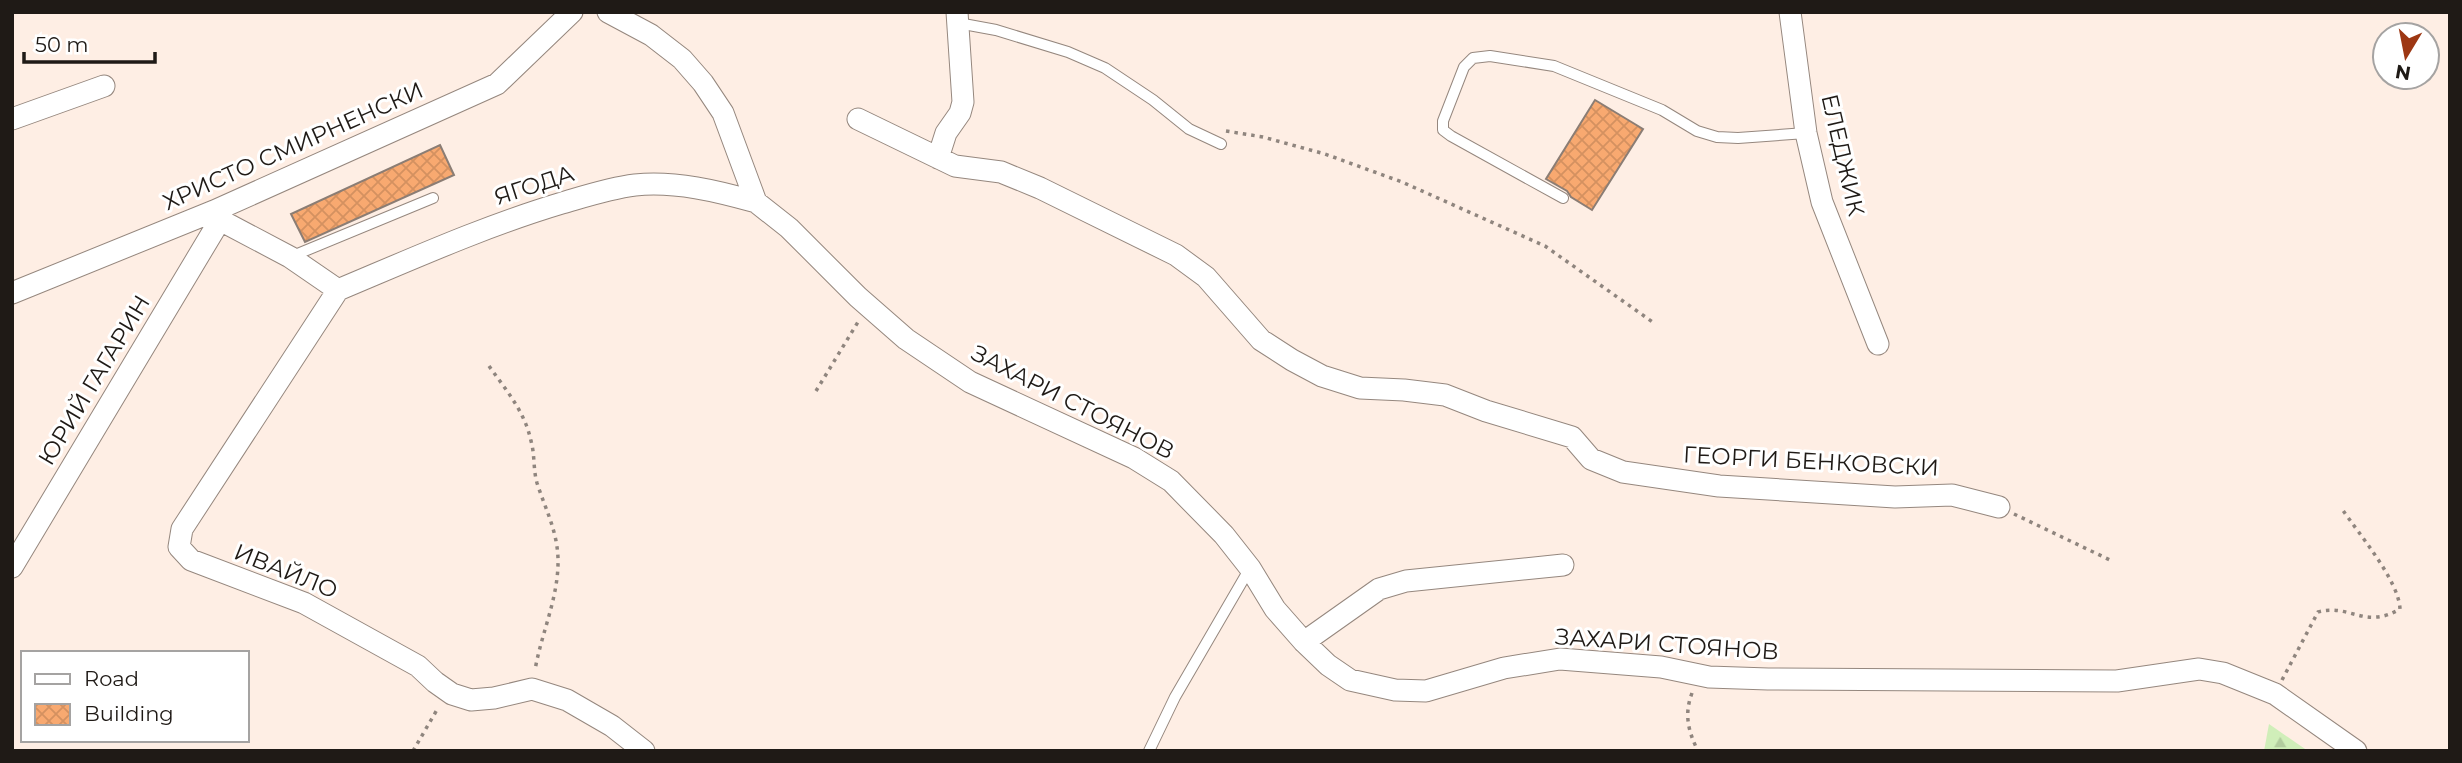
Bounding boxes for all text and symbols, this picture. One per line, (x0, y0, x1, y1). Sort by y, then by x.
scale bar (24, 21, 156, 65)
north arrow (2371, 21, 2441, 91)
text: 50 m (35, 32, 89, 57)
text: N (2394, 60, 2413, 85)
street label: ХРИСТО СМИРНЕНСКИ (158, 76, 428, 216)
street label: ЕЛЕДЖИК (1815, 91, 1871, 219)
street label: ЯГОДА (491, 159, 577, 211)
street label: ЮРИЙ ГАГАРИН (32, 290, 156, 470)
street label: ЗАХАРИ СТОЯНОВ (967, 339, 1179, 465)
street label: ГЕОРГИ БЕНКОВСКИ (1682, 440, 1940, 482)
street label: ИВАЙЛО (230, 538, 342, 604)
street label: ЗАХАРИ СТОЯНОВ (1554, 622, 1780, 666)
legend (21, 651, 248, 742)
text: Road (84, 666, 139, 691)
text: Building (84, 701, 174, 726)

